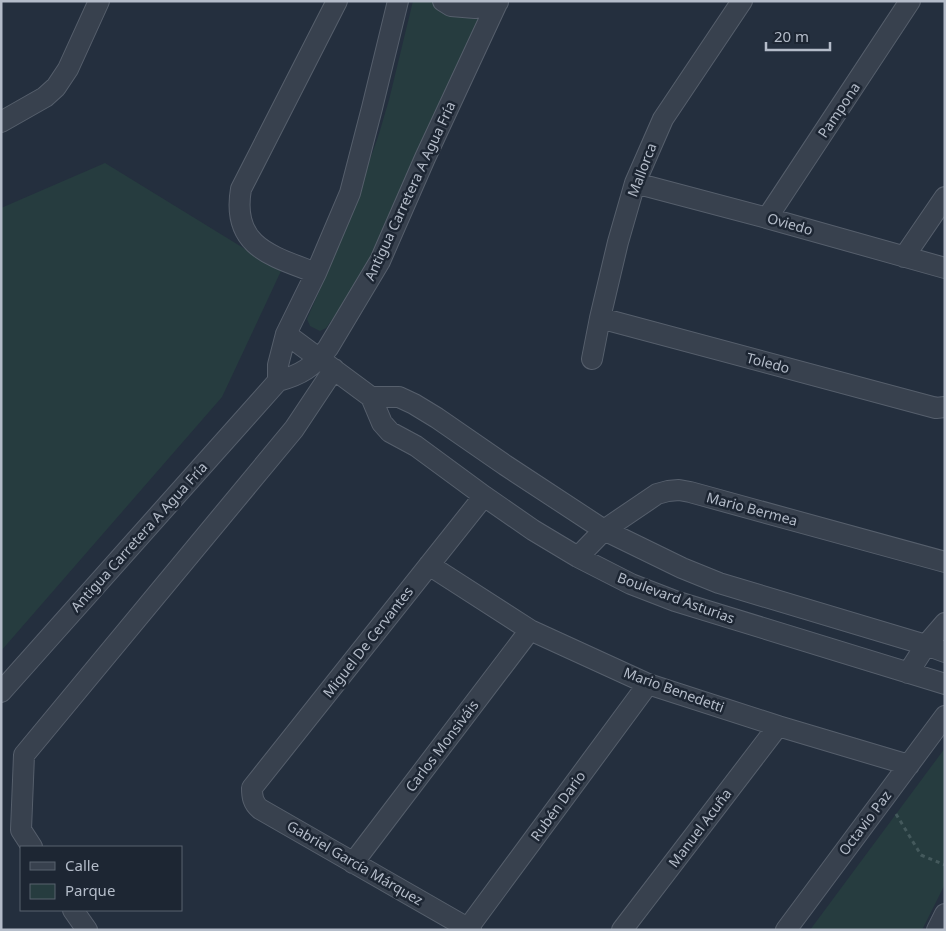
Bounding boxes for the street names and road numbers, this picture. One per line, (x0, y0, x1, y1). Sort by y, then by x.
street label: Pampona (813, 78, 864, 141)
street label: Antigua Carretera A Agua Fría (360, 98, 460, 283)
street label: Mallorca (623, 140, 660, 200)
street label: Oviedo (765, 208, 815, 239)
street label: Toledo (744, 348, 792, 377)
street label: Antigua Carretera A Agua Fría (66, 458, 211, 616)
street label: Mario Bermea (704, 487, 800, 530)
street label: Boulevard Asturias (615, 567, 738, 628)
street label: Miguel De Cervantes (318, 582, 417, 701)
street label: Mario Benedetti (621, 663, 727, 717)
street label: Carlos Monsiváis (401, 696, 483, 795)
street label: Rubén Dario (526, 767, 589, 845)
street label: Manuel Acuña (664, 785, 735, 871)
street label: Octavio Paz (834, 786, 895, 859)
street label: Gabriel García Márquez (284, 816, 427, 910)

